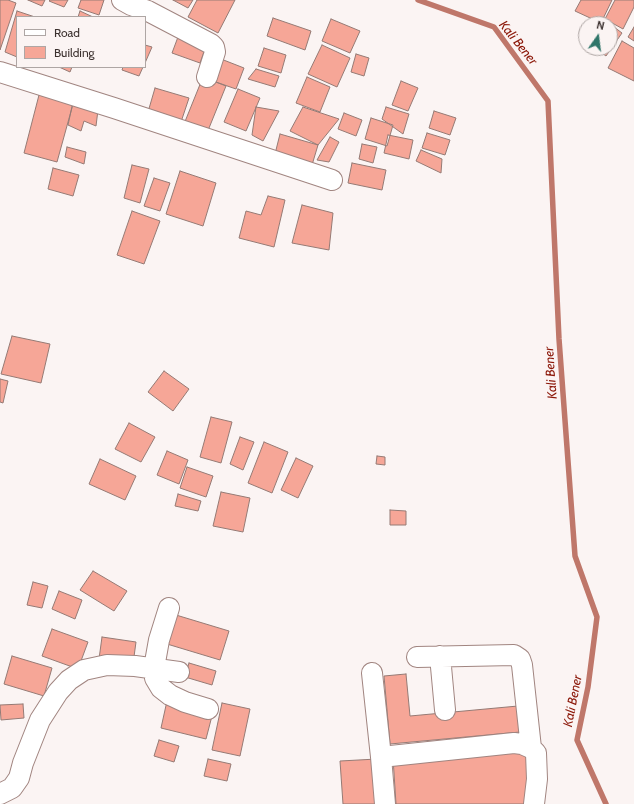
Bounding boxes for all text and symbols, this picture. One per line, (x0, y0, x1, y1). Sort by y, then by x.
legend (16, 16, 146, 68)
north arrow (578, 16, 618, 56)
water label: Kali Bener (495, 18, 541, 68)
text: N (595, 18, 606, 33)
text: Road (54, 25, 80, 40)
text: Building (54, 45, 95, 60)
water label: Kali Bener (541, 346, 561, 400)
water label: Kali Bener (560, 674, 586, 728)

